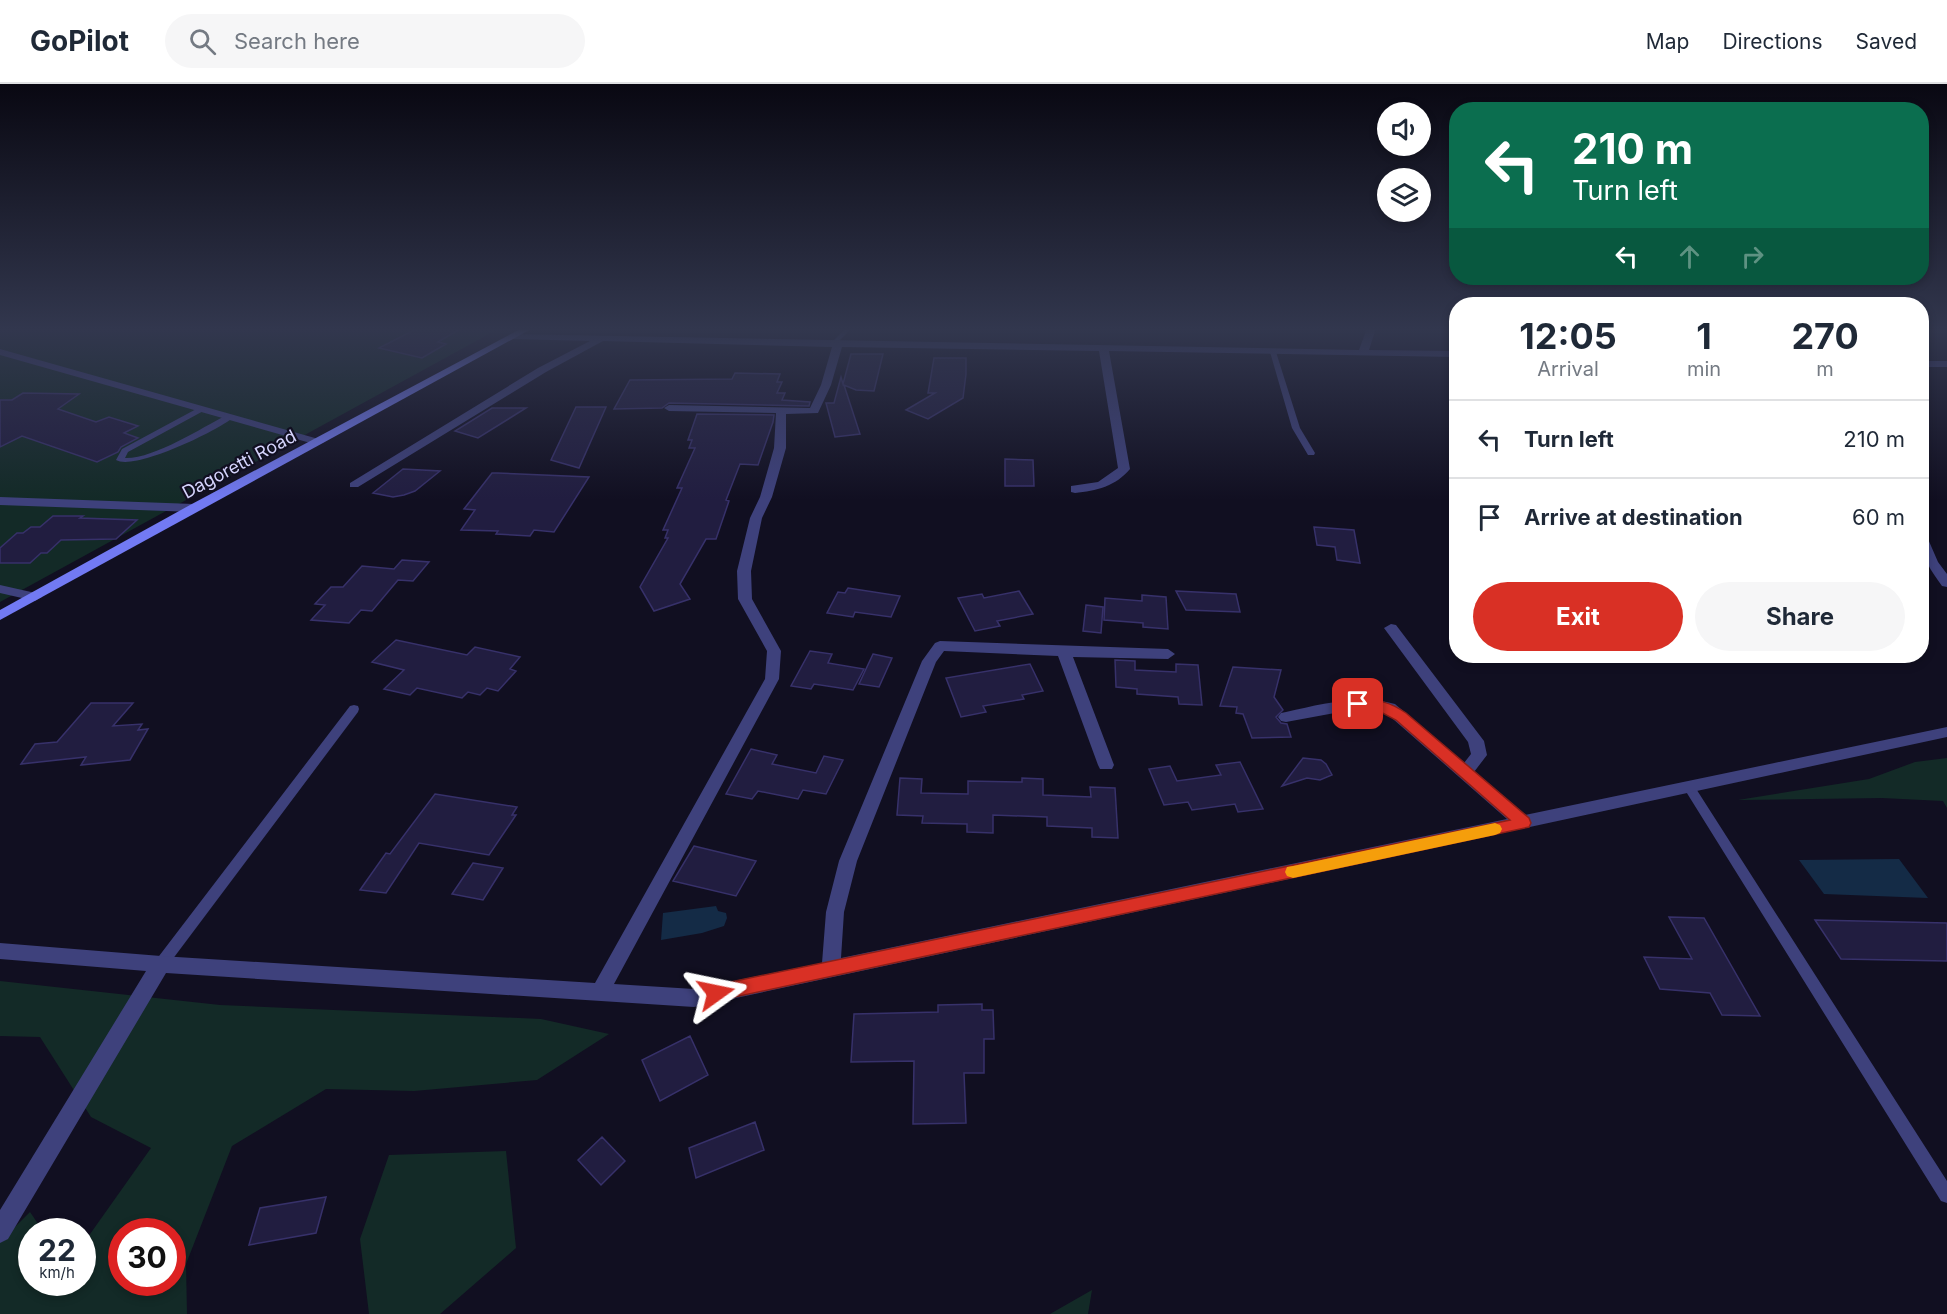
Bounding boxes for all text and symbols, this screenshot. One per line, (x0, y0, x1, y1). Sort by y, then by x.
search box (165, 14, 585, 68)
text: GoPilot (30, 24, 129, 58)
icon: search (186, 25, 219, 58)
text: Search here (234, 28, 360, 54)
text: Map (1646, 29, 1689, 54)
text: Directions (1722, 29, 1823, 54)
text: Saved (1856, 29, 1917, 54)
map controls (1377, 102, 1431, 222)
button: sound (1377, 102, 1431, 156)
text: 210 m (1572, 123, 1693, 174)
icon: left (1473, 126, 1551, 204)
button: layers (1377, 168, 1431, 222)
text: Turn left (1572, 174, 1678, 207)
icon: left (1610, 240, 1643, 273)
icon: ahead (1673, 240, 1706, 273)
icon: right (1736, 240, 1769, 273)
text: 12:05 (1519, 314, 1617, 358)
text: 1 (1696, 314, 1712, 358)
text: 270 (1791, 314, 1859, 358)
text: Arrival (1537, 357, 1599, 381)
text: min (1687, 357, 1721, 381)
text: m (1816, 357, 1834, 381)
icon: left (1473, 423, 1506, 456)
street label: Dagoretti Road (178, 425, 300, 503)
text: Turn left (1524, 426, 1614, 452)
text: 210 m (1843, 426, 1905, 452)
icon: arrive (1473, 501, 1506, 534)
text: Arrive at destination (1524, 504, 1743, 530)
text: 60 m (1852, 504, 1905, 530)
button: Exit (1473, 582, 1683, 651)
button: Share (1695, 582, 1905, 651)
pin (1332, 678, 1383, 729)
icon: arrive (1341, 687, 1374, 720)
position arrow (684, 961, 748, 1025)
speed limit sign: 30 (108, 1218, 186, 1296)
text: 22 (38, 1232, 76, 1268)
text: km/h (39, 1263, 75, 1282)

